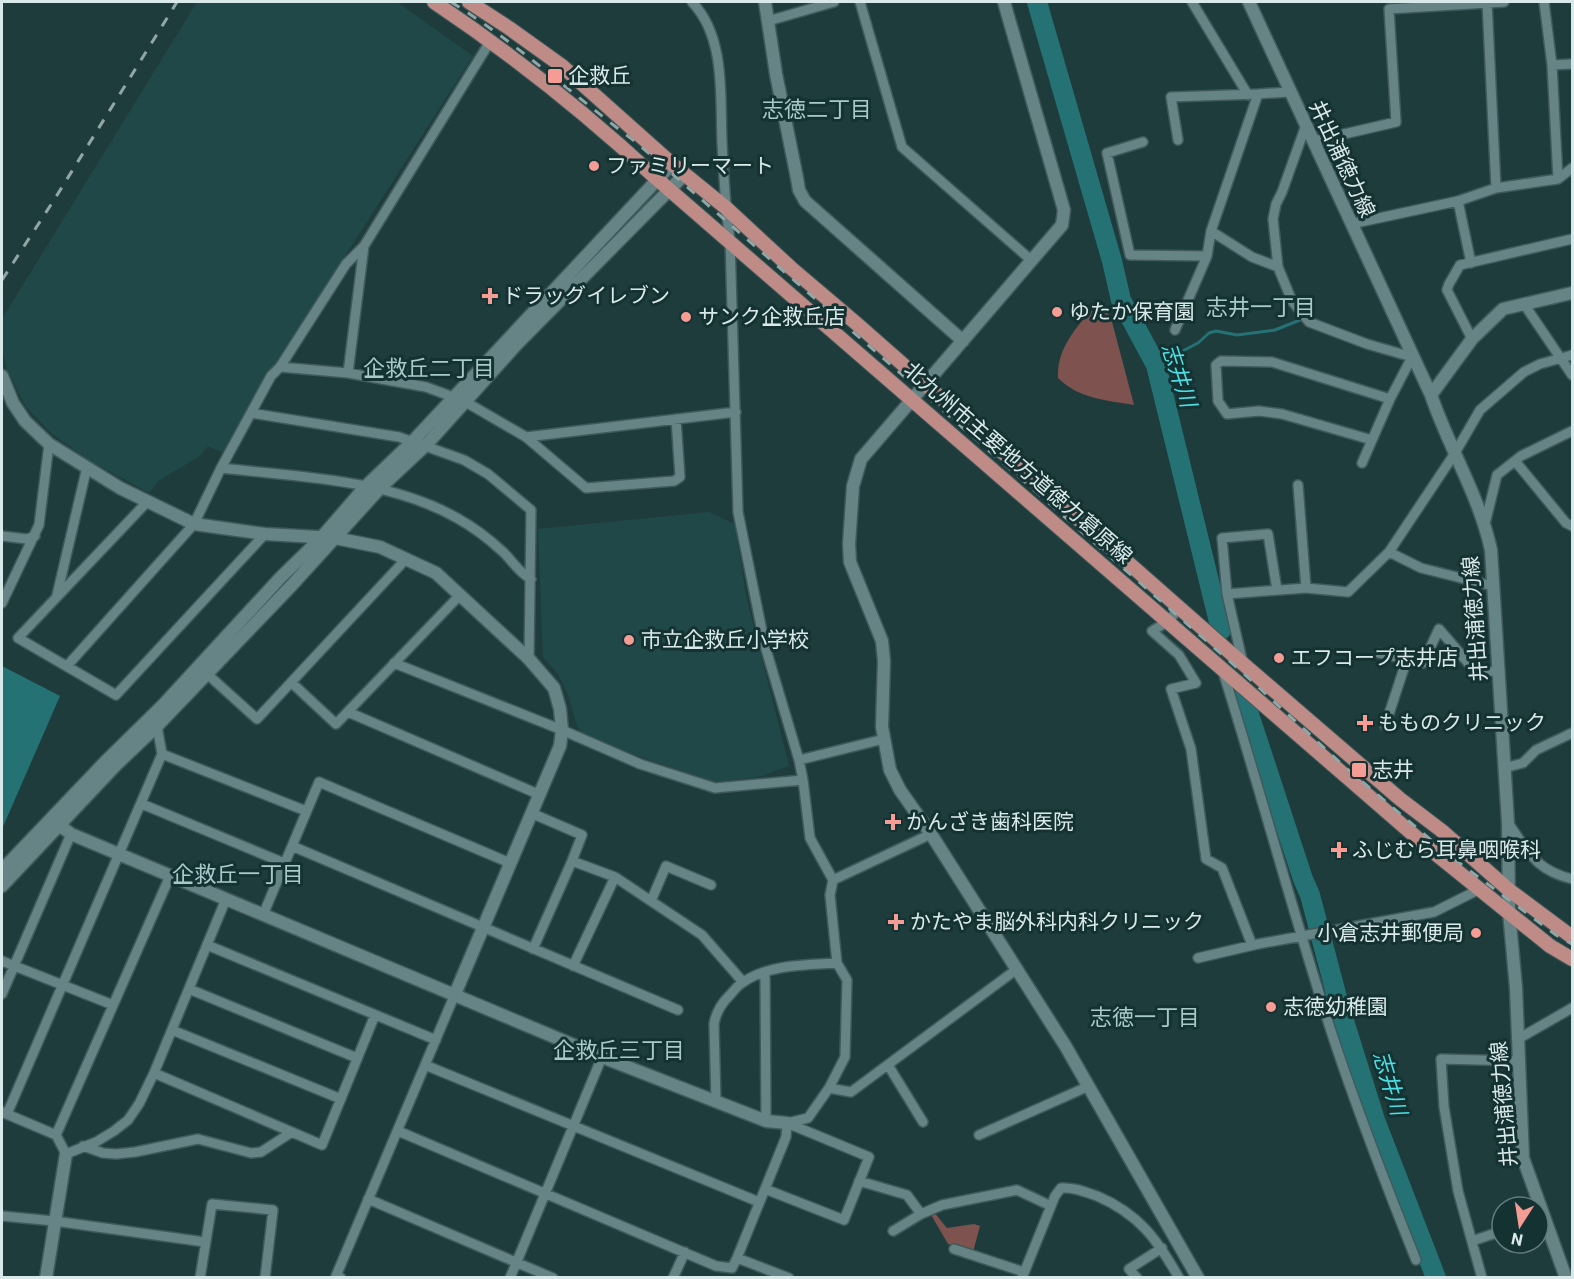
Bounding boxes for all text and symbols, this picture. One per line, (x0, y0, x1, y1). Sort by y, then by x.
place label: 企救丘 (568, 64, 631, 88)
marker: 企救丘 (546, 67, 564, 85)
district label: 志徳二丁目 (762, 97, 872, 122)
street label: 井出浦徳力線 (1304, 97, 1380, 221)
place label: ファミリーマート (606, 154, 774, 178)
marker: ファミリーマート (587, 159, 601, 173)
place label: ドラッグイレブン (502, 284, 670, 308)
marker: ドラッグイレブン (483, 289, 497, 303)
district label: 志井一丁目 (1206, 295, 1316, 320)
place label: ゆたか保育園 (1069, 300, 1195, 324)
place label: サンク企救丘店 (698, 305, 845, 329)
marker: ゆたか保育園 (1050, 305, 1064, 319)
marker: サンク企救丘店 (679, 310, 693, 324)
water label: 志井川 (1157, 340, 1202, 412)
district label: 企救丘二丁目 (363, 356, 495, 381)
street label: 北九州市主要地方道徳力葛原線 (899, 358, 1137, 568)
street label: 井出浦徳力線 (1459, 555, 1491, 683)
place label: 市立企救丘小学校 (641, 628, 809, 652)
marker: 市立企救丘小学校 (622, 633, 636, 647)
place label: エフコープ志井店 (1291, 646, 1458, 670)
marker: エフコープ志井店 (1272, 651, 1286, 665)
place label: もものクリニック (1378, 711, 1546, 735)
marker: もものクリニック (1356, 714, 1374, 732)
place label: 志井 (1372, 758, 1414, 782)
marker: 志井 (1350, 761, 1368, 779)
place label: かんざき歯科医院 (906, 810, 1074, 834)
marker: かんざき歯科医院 (884, 813, 902, 831)
place label: ふじむら耳鼻咽喉科 (1352, 838, 1541, 862)
marker: ふじむら耳鼻咽喉科 (1330, 841, 1348, 859)
district label: 企救丘一丁目 (172, 862, 304, 887)
place label: かたやま脳外科内科クリニック (910, 910, 1204, 934)
marker: かたやま脳外科内科クリニック (887, 913, 905, 931)
place label: 小倉志井郵便局 (1317, 921, 1464, 945)
marker: 小倉志井郵便局 (1469, 926, 1483, 940)
place label: 志徳幼稚園 (1283, 995, 1388, 1019)
marker: 志徳幼稚園 (1264, 1000, 1278, 1014)
district label: 志徳一丁目 (1090, 1005, 1200, 1030)
district label: 企救丘三丁目 (553, 1038, 685, 1063)
street label: 井出浦徳力線 (1487, 1040, 1521, 1168)
water label: 志井川 (1368, 1048, 1412, 1120)
north arrow (1490, 1195, 1550, 1255)
text: N (1509, 1229, 1524, 1250)

